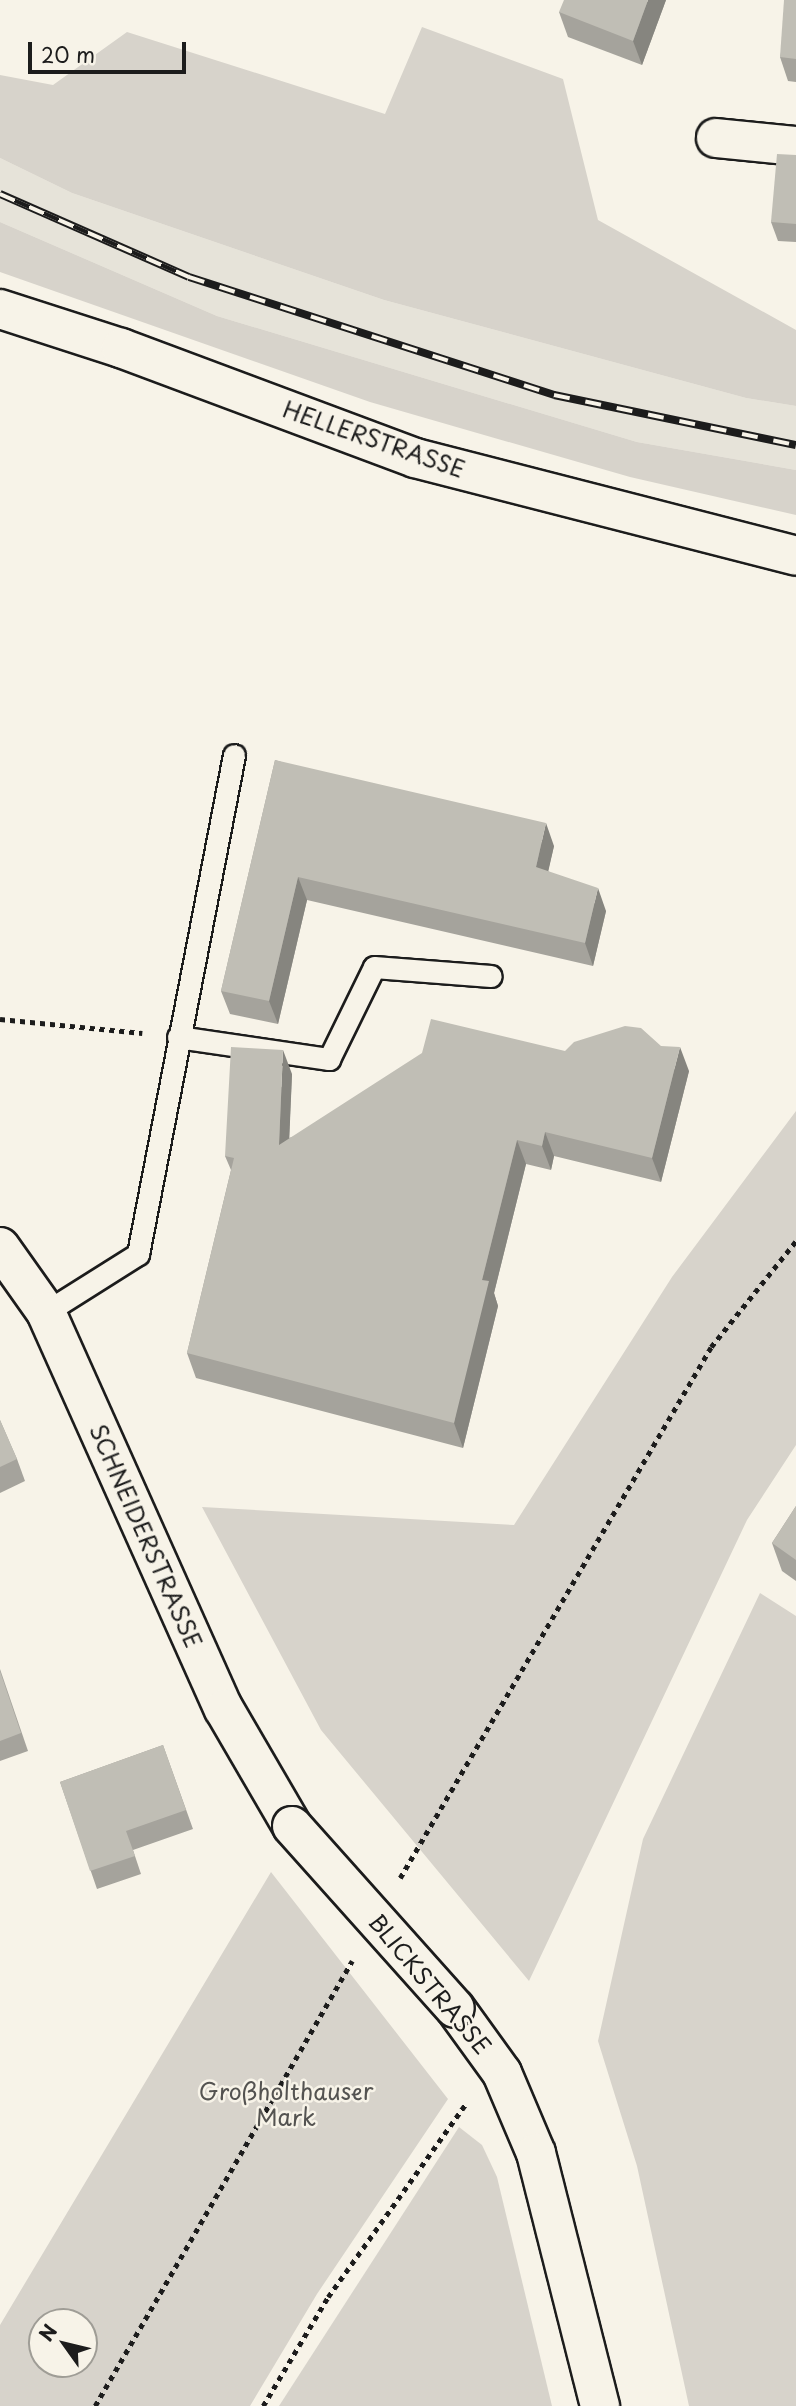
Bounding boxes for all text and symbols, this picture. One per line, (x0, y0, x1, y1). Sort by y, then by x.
scale bar (32, 28, 189, 72)
text: 20 m (41, 38, 95, 70)
street label: HELLERSTRASSE (279, 395, 469, 483)
street label: SCHNEIDERSTRASSE (84, 1420, 208, 1652)
street label: BLICKSTRASSE (363, 1908, 497, 2060)
park label: Großholthauser Mark (199, 2077, 373, 2131)
north arrow (28, 2308, 98, 2378)
text: N (31, 2318, 63, 2346)

